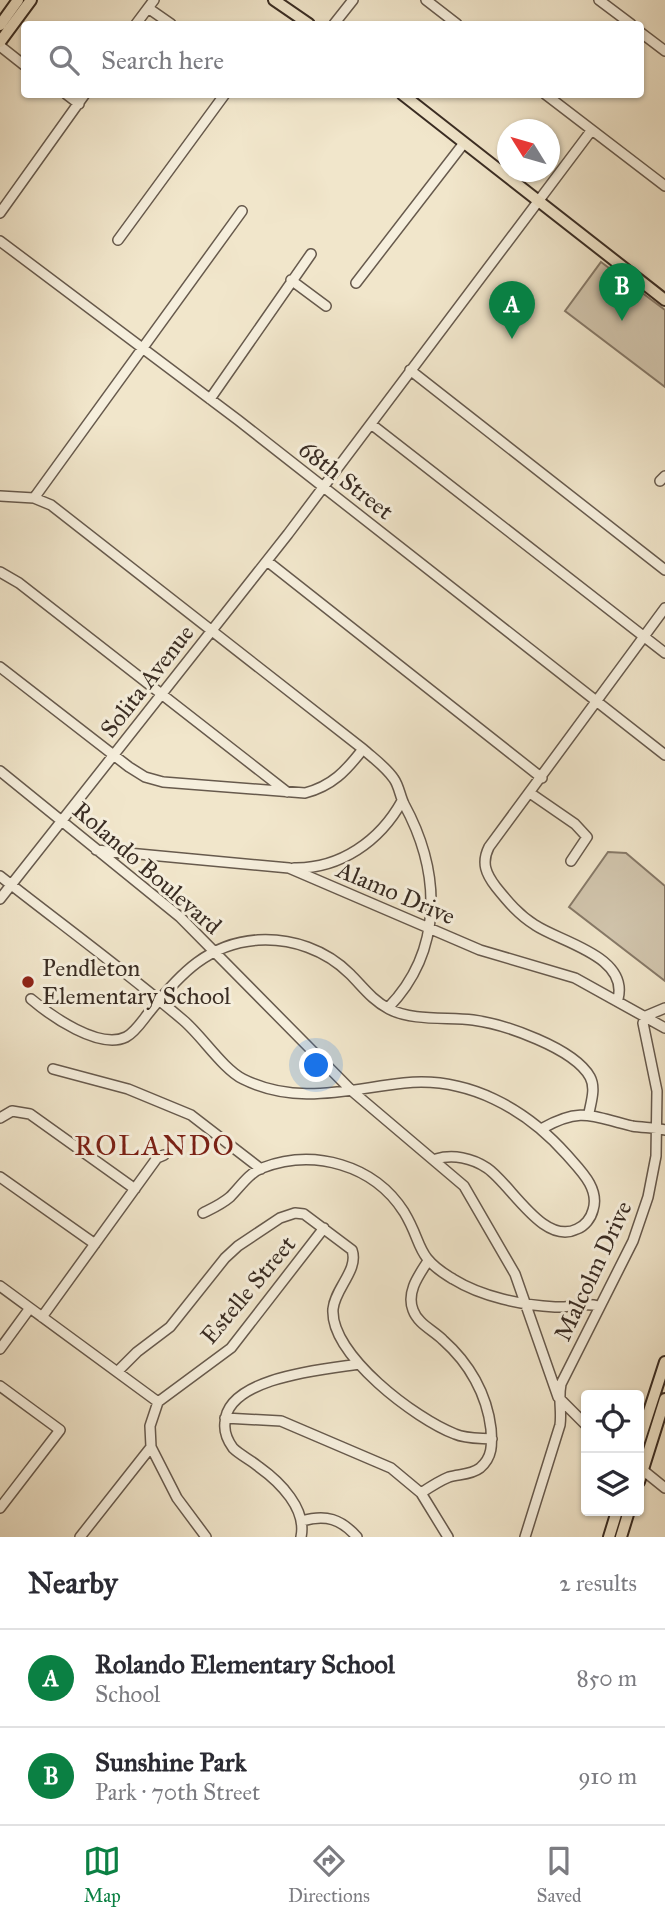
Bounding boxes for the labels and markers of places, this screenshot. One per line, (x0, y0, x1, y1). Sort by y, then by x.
pin: B (599, 263, 645, 321)
pin: A (489, 281, 535, 339)
place label: Pendleton Elementary School (42, 953, 231, 1011)
marker: Pendleton Elementary School (20, 974, 36, 990)

